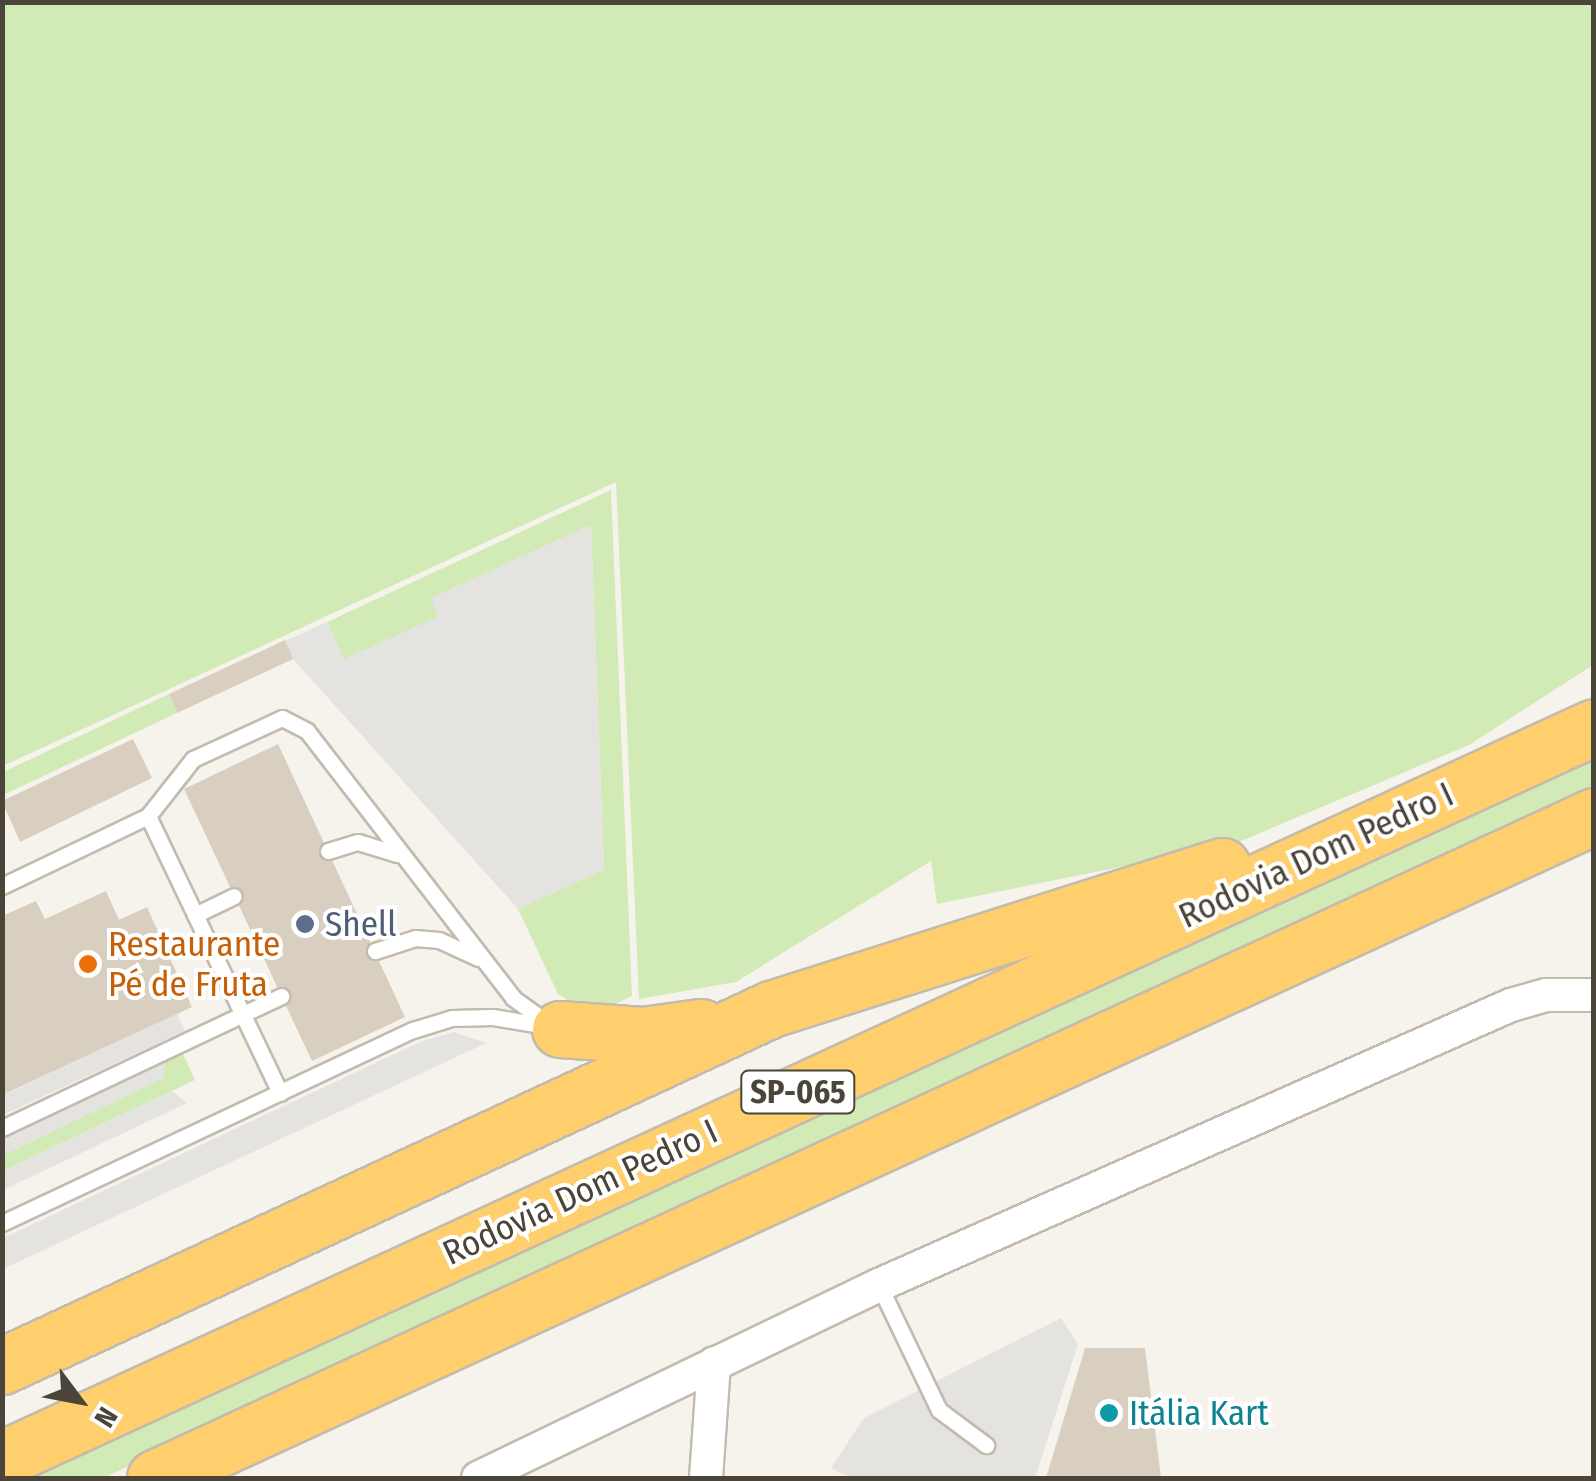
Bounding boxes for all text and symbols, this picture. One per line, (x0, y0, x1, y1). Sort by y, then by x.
street label: Rodovia Dom Pedro I (1172, 773, 1460, 937)
place label: Shell (325, 903, 397, 945)
marker: Shell (294, 913, 316, 935)
place label: Restaurante Pé de Fruta (108, 923, 280, 1005)
marker: Restaurante Pé de Fruta (77, 953, 99, 975)
road number: SP-065 (738, 1065, 858, 1119)
street label: Rodovia Dom Pedro I (436, 1110, 724, 1274)
north arrow (30, 1351, 130, 1451)
place label: Itália Kart (1129, 1392, 1269, 1434)
text: N (87, 1401, 124, 1433)
marker: Itália Kart (1098, 1402, 1120, 1424)

